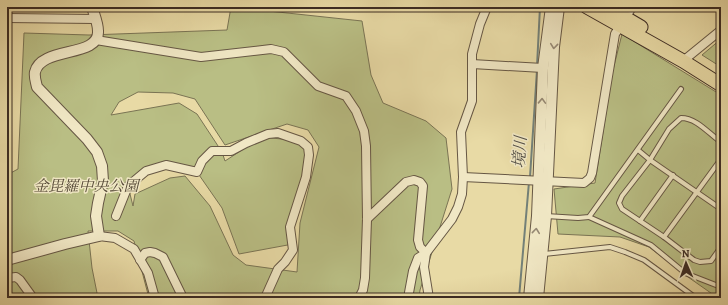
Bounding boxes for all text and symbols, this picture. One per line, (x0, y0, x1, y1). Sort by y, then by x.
one-way arrow (550, 43, 559, 49)
one-way arrow (538, 98, 546, 104)
water label: 境川 (508, 133, 532, 169)
park label: 金毘羅中央公園 (33, 176, 141, 196)
one-way arrow (531, 228, 540, 234)
north arrow (666, 243, 706, 283)
text: N (681, 246, 690, 261)

